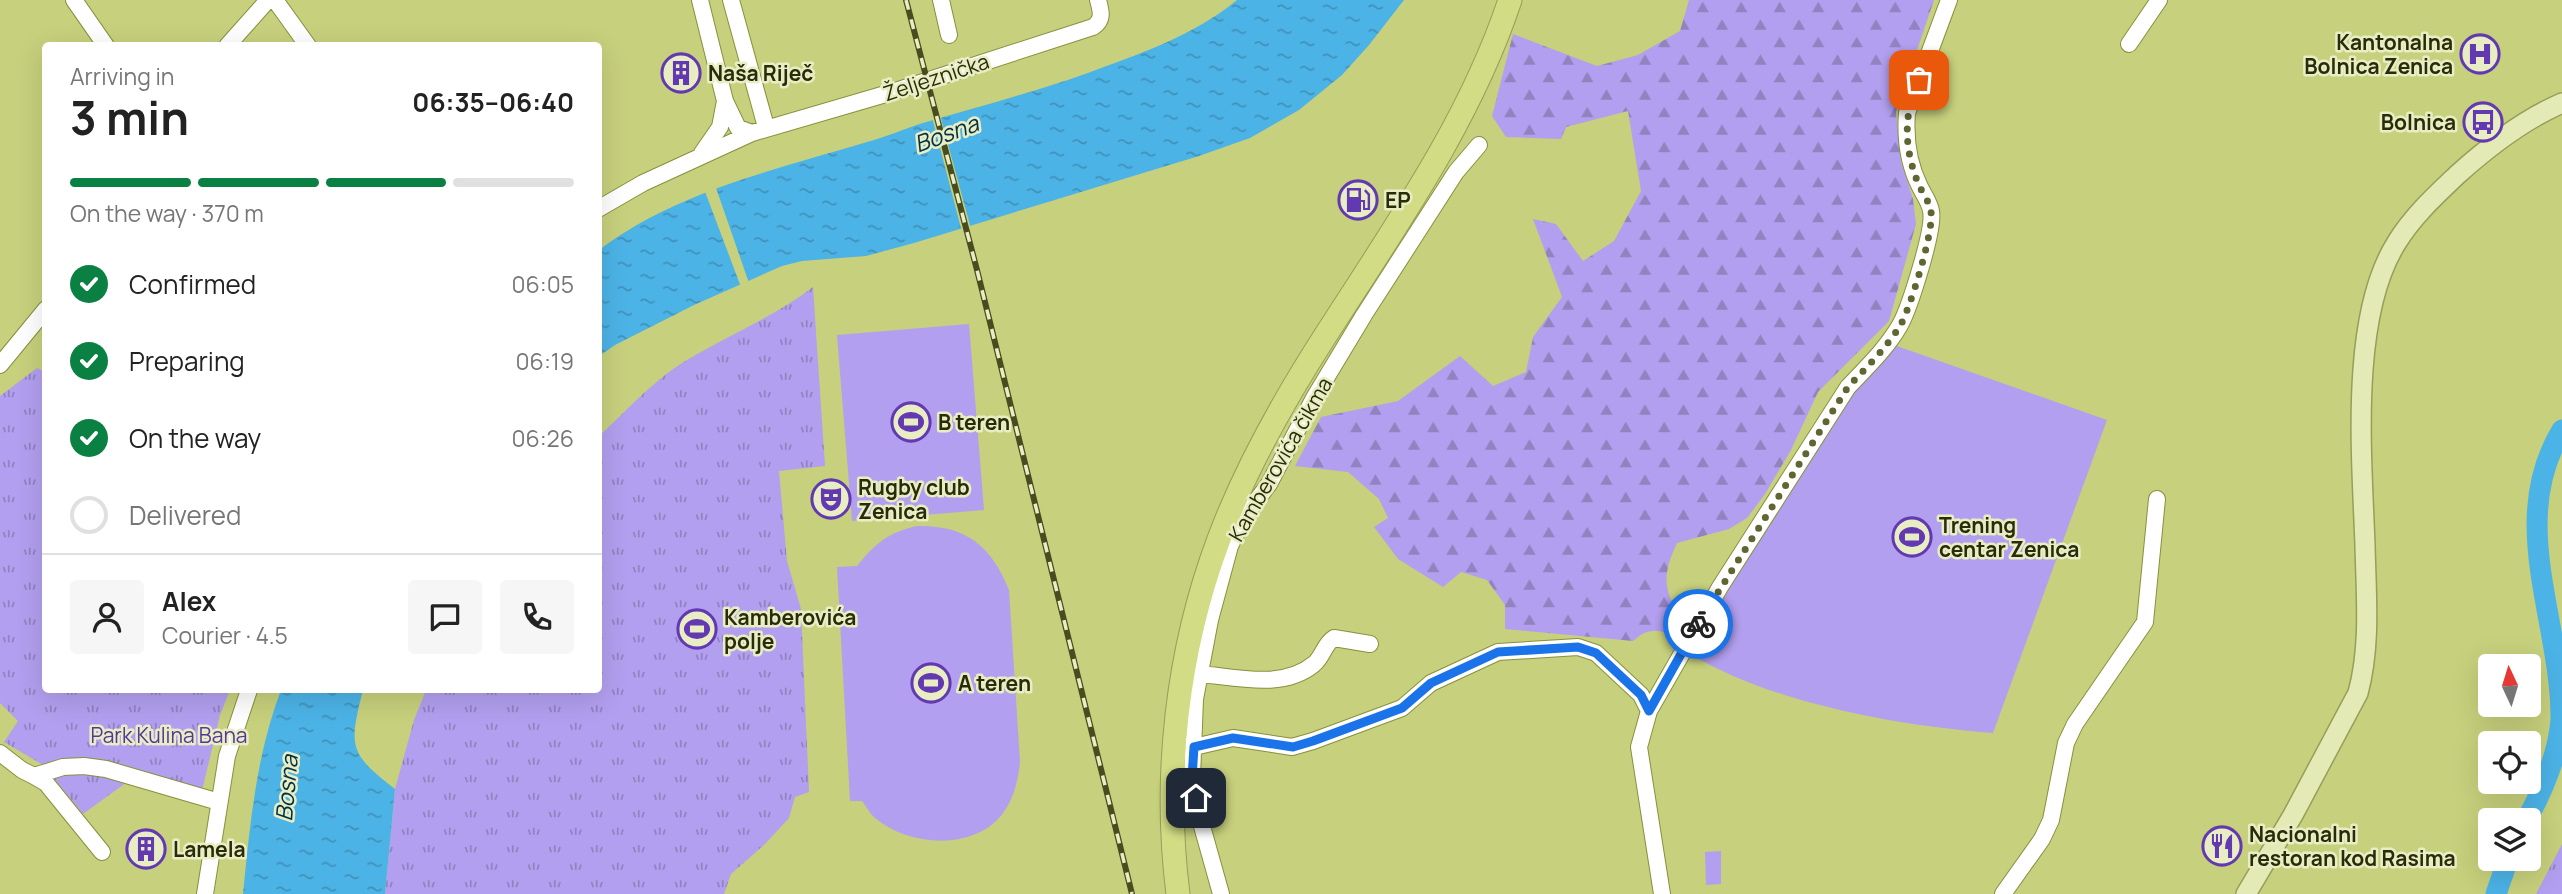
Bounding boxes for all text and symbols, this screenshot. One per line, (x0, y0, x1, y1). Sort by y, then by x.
place label: Kantonalna Bolnica Zenica (2304, 28, 2453, 80)
hospital icon: Kantonalna Bolnica Zenica (2459, 33, 2501, 75)
street label: Željeznička (879, 47, 993, 107)
pin (1889, 50, 1949, 110)
building icon: Naša Riječ (660, 52, 702, 94)
place label: Naša Riječ (708, 59, 813, 87)
text: Arriving in (70, 60, 175, 92)
icon: bag (1900, 61, 1938, 99)
text: 06:35–06:40 (412, 84, 574, 120)
text: 3 min (70, 86, 189, 149)
bus stop icon: Bolnica (2462, 101, 2504, 143)
water label: Bosna (909, 106, 984, 159)
place label: Bolnica (2381, 108, 2456, 136)
fuel station icon: EP (1337, 179, 1379, 221)
place label: EP (1385, 186, 1411, 214)
text: On the way · 370 m (70, 197, 264, 229)
icon: check (70, 265, 108, 303)
text: Confirmed (129, 266, 256, 302)
text: 06:05 (512, 268, 574, 300)
icon: check (70, 342, 108, 380)
text: Preparing (129, 343, 245, 379)
text: 06:19 (516, 345, 574, 377)
street label: Kamberovića čikma (1222, 372, 1338, 546)
sports icon: B teren (890, 401, 932, 443)
place label: B teren (938, 408, 1010, 436)
icon: check (70, 419, 108, 457)
text: On the way (129, 420, 261, 456)
text: 06:26 (511, 422, 574, 454)
place label: Rugby club Zenica (858, 473, 970, 525)
theatre icon: Rugby club Zenica (810, 478, 852, 520)
text: Delivered (129, 497, 241, 533)
place label: Trening centar Zenica (1939, 511, 2079, 563)
sports icon: Trening centar Zenica (1891, 516, 1933, 558)
button: person (70, 580, 144, 654)
button: chat (408, 580, 482, 654)
button: phone (500, 580, 574, 654)
text: Alex (162, 583, 216, 619)
courier (1663, 589, 1733, 659)
place label: Kamberovića polje (724, 603, 856, 655)
icon: bike (1679, 605, 1717, 643)
sports icon: Kamberovića polje (676, 608, 718, 650)
text: Courier · 4.5 (162, 619, 288, 651)
north arrow (2478, 654, 2541, 718)
map controls (2478, 654, 2541, 871)
sports icon: A teren (910, 662, 952, 704)
place label: A teren (958, 669, 1031, 697)
park label: Park Kulina Bana (90, 721, 248, 749)
button: locate (2478, 731, 2541, 794)
water label: Bosna (267, 752, 305, 822)
pin (1166, 768, 1226, 828)
icon: home (1177, 779, 1215, 817)
button: layers (2478, 808, 2541, 871)
place label: Nacionalni restoran kod Rasima (2249, 820, 2456, 872)
restaurant icon: Nacionalni restoran kod Rasima (2201, 825, 2243, 867)
building icon: Lamela (125, 828, 167, 870)
place label: Lamela (173, 835, 246, 863)

